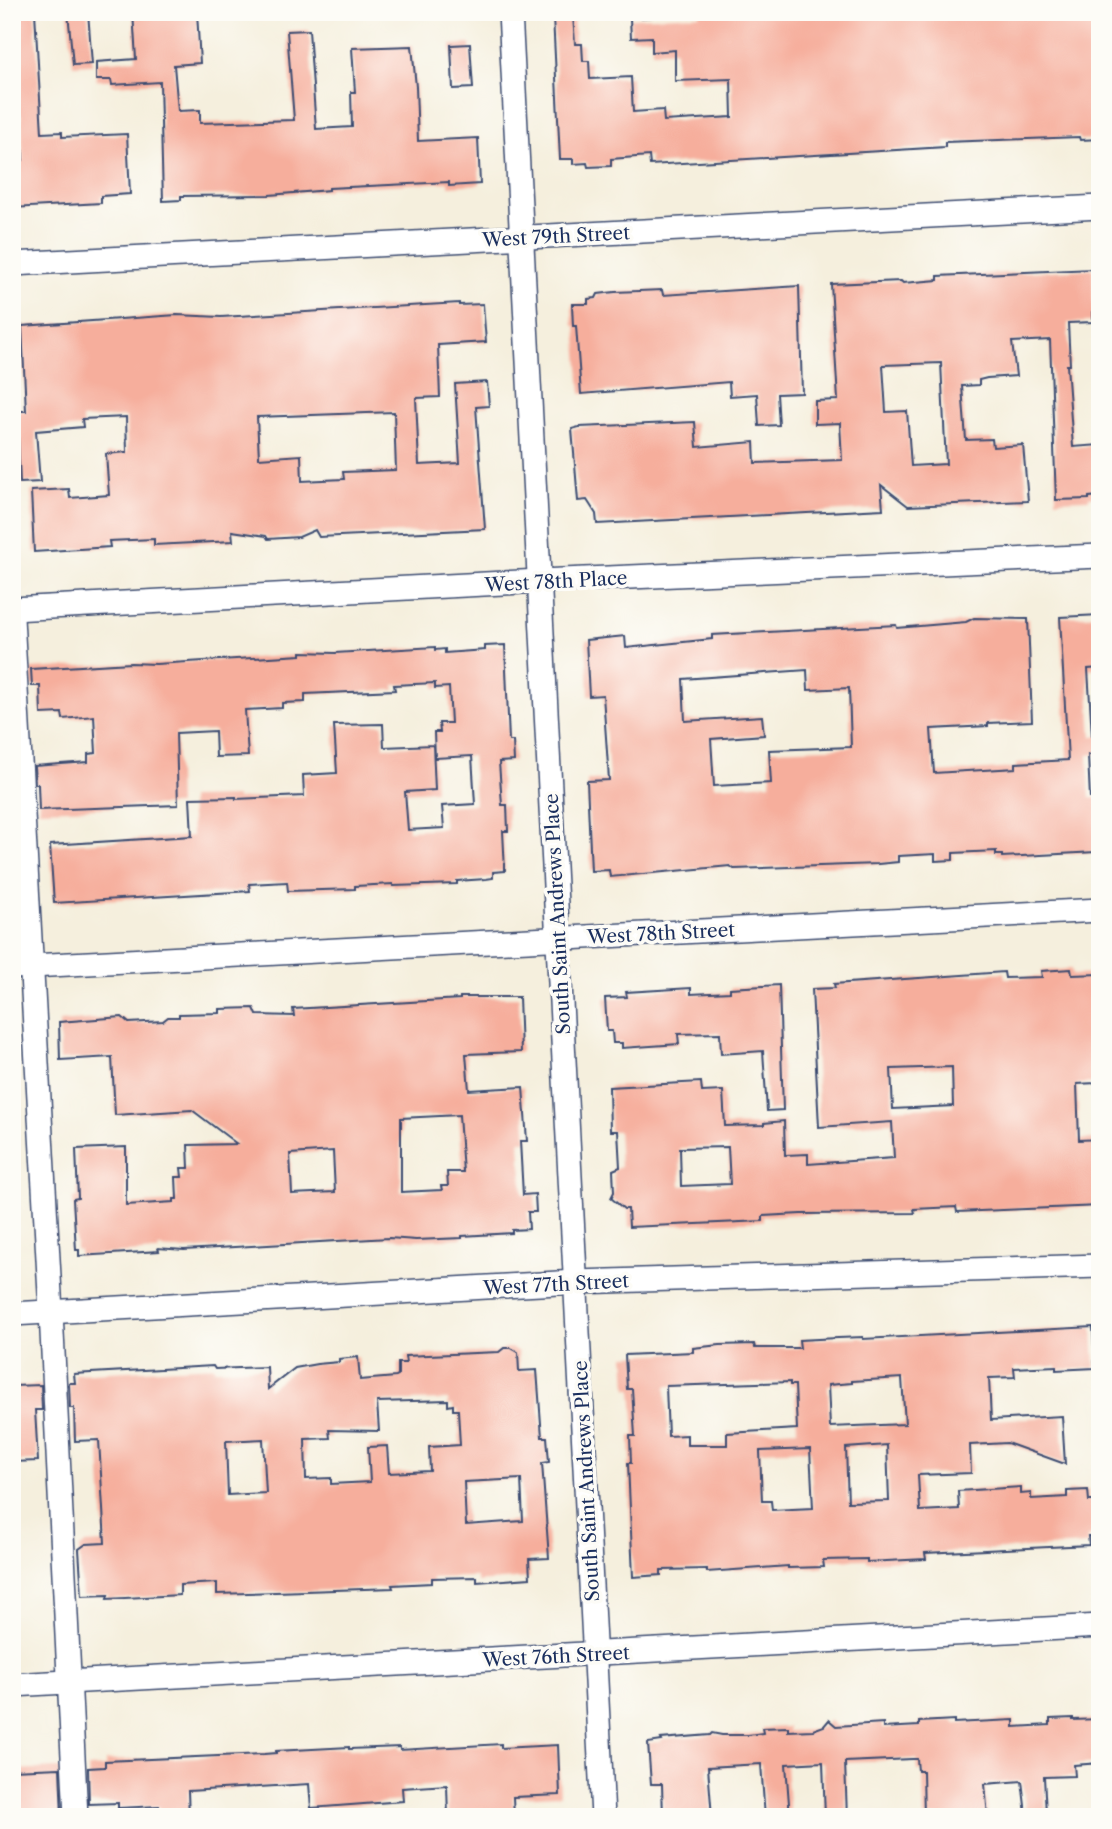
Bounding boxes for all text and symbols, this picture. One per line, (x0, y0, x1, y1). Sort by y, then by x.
street label: West 79th Street (481, 221, 631, 252)
street label: West 78th Place (483, 566, 628, 597)
street label: South Saint Andrews Place (540, 793, 575, 1035)
street label: West 78th Street (586, 918, 736, 949)
street label: West 77th Street (482, 1269, 630, 1300)
street label: South Saint Andrews Place (569, 1360, 604, 1602)
street label: West 76th Street (481, 1641, 630, 1672)

